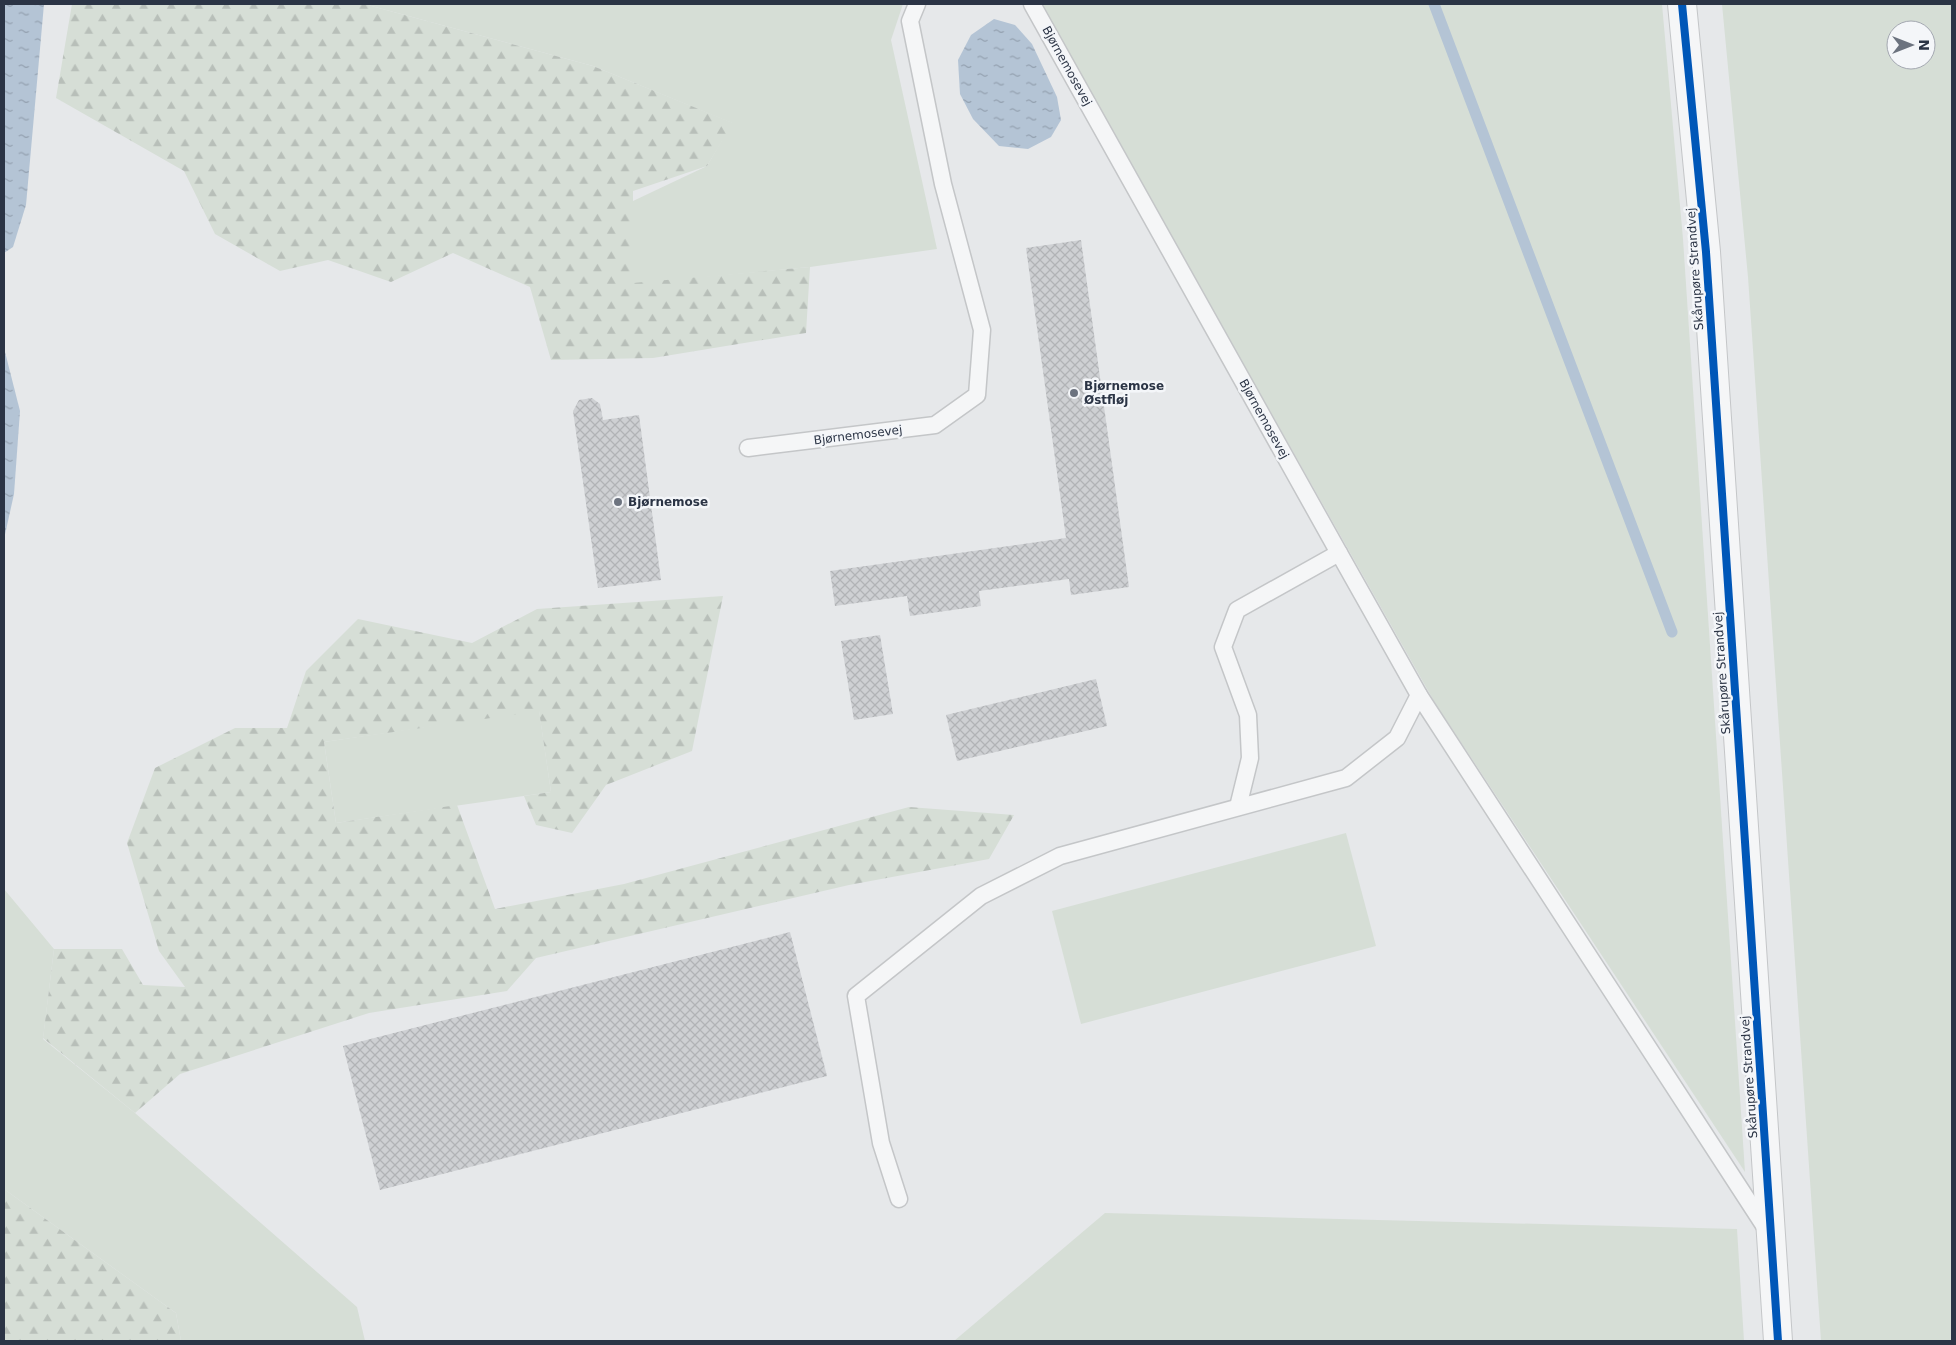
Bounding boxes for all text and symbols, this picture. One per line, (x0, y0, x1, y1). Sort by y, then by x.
north arrow (1886, 20, 1936, 70)
street label: Bjørnemosevej (1039, 24, 1095, 108)
text: N (1916, 39, 1932, 51)
street label: Skårupøre Strandvej (1684, 207, 1706, 331)
street label: Bjørnemosevej (1236, 377, 1292, 461)
place label: Bjørnemose Østfløj (1084, 379, 1164, 407)
marker: Bjørnemose Østfløj (1068, 387, 1080, 399)
street label: Bjørnemosevej (813, 423, 903, 447)
place label: Bjørnemose (628, 495, 708, 509)
marker: Bjørnemose (612, 496, 624, 508)
street label: Skårupøre Strandvej (1711, 611, 1733, 735)
street label: Skårupøre Strandvej (1738, 1015, 1760, 1139)

